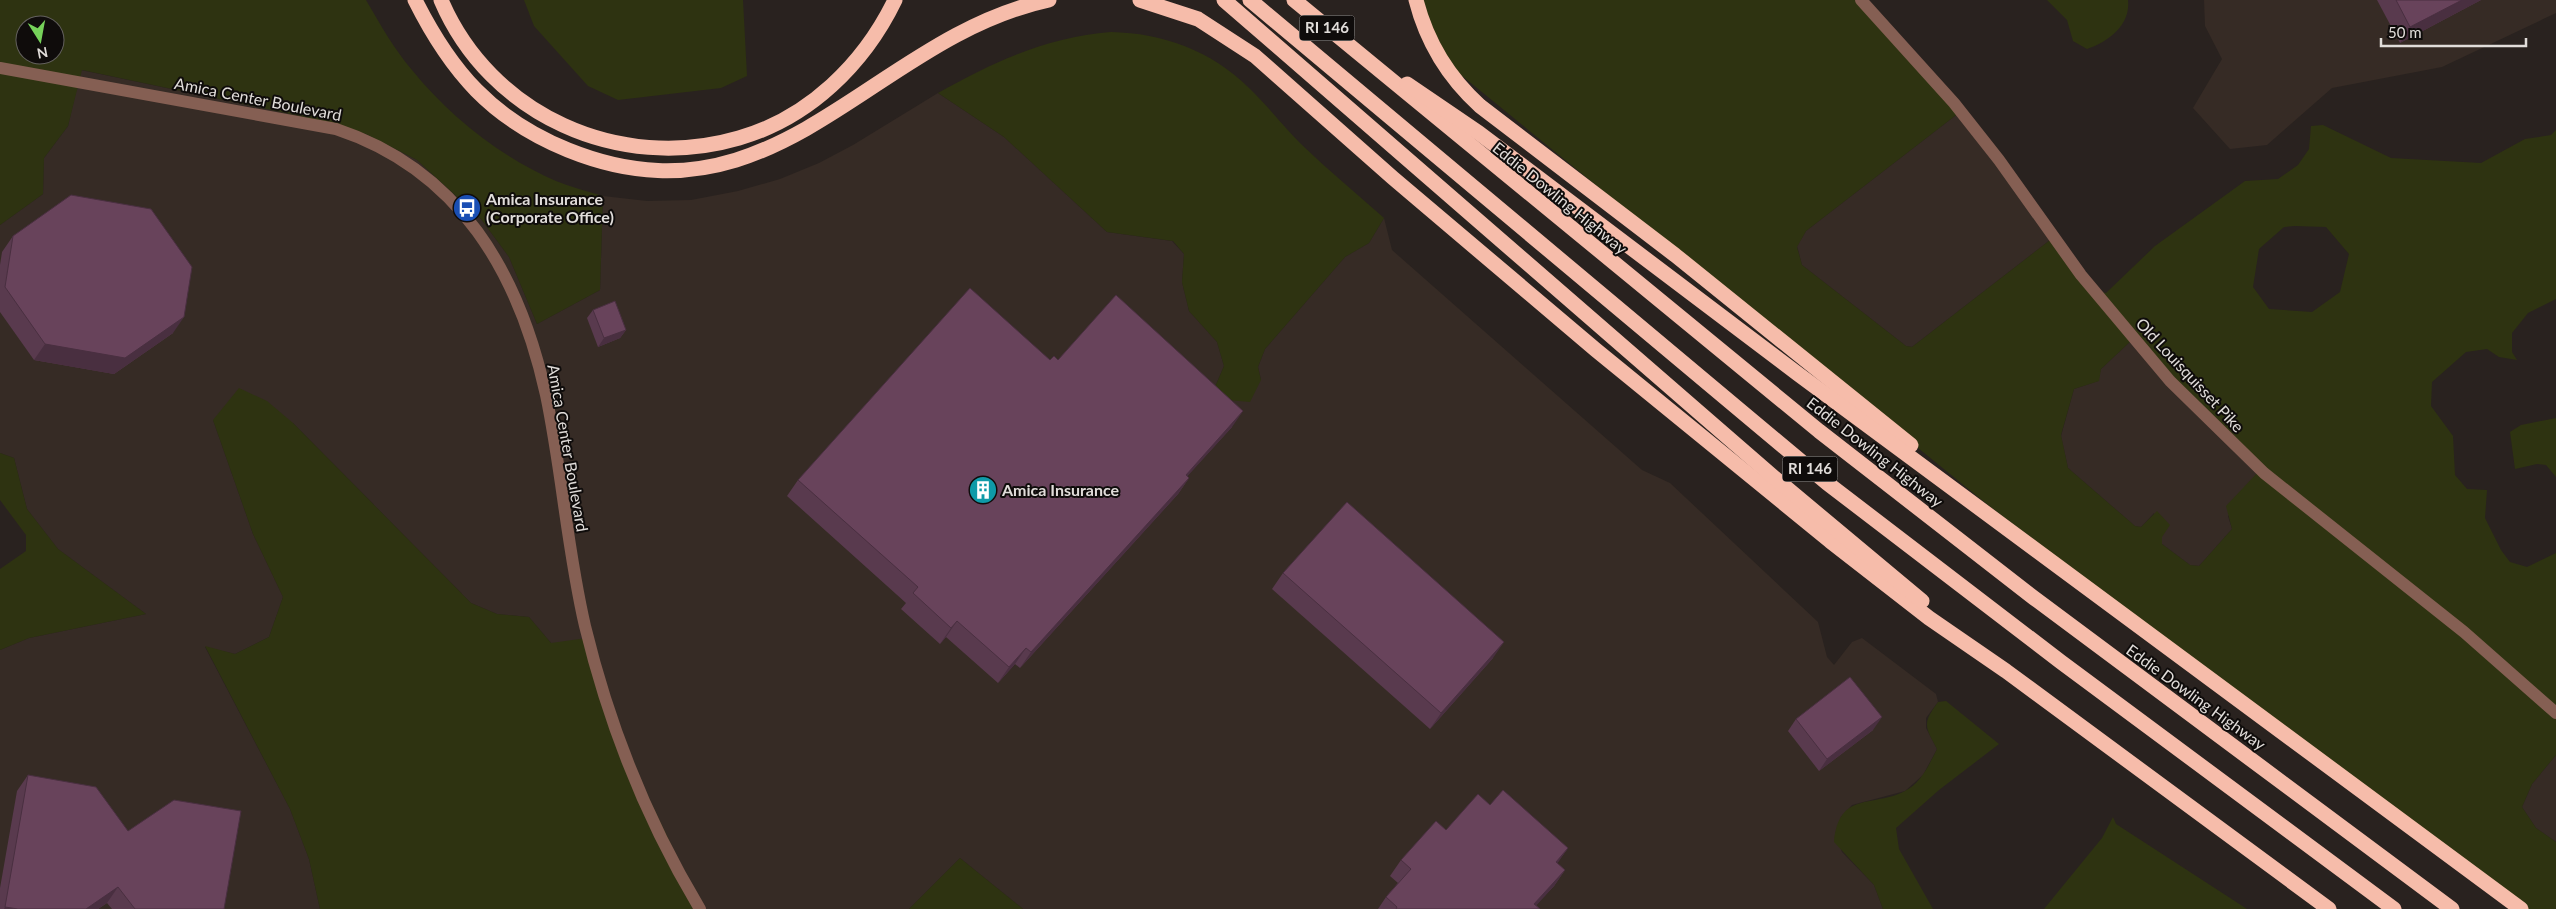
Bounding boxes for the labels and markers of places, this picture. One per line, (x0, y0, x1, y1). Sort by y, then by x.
place label: Amica Insurance (Corporate Office) (485, 189, 614, 226)
bus stop icon: Amica Insurance (Corporate Office) (452, 193, 482, 223)
building icon: Amica Insurance (968, 475, 998, 505)
place label: Amica Insurance (1001, 480, 1120, 499)

